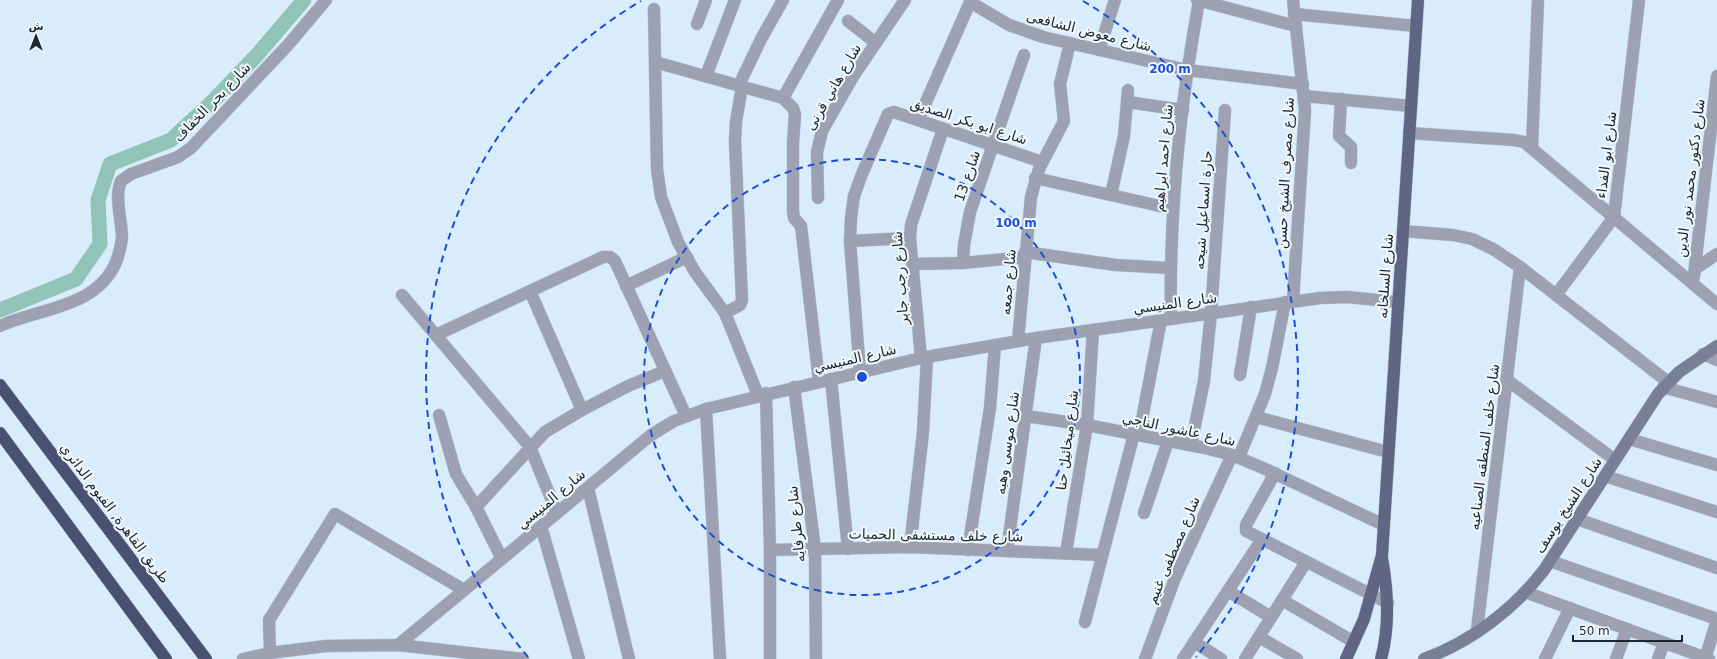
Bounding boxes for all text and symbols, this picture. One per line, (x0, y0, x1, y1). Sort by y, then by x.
street label: شارع معوض الشافعى (1025, 8, 1153, 55)
north arrow (16, 16, 56, 56)
text: ش (28, 20, 44, 33)
street label: شارع هاني قرنى (802, 41, 865, 134)
street label: شارع بحر الخفاف (170, 59, 255, 146)
text: 200 m (1149, 62, 1191, 76)
street label: شارع ابو بكر الصديق (908, 95, 1030, 148)
street label: شارع مصرف الشيخ حسن (1273, 97, 1298, 249)
street label: شارع دكتور محمد نور الدين (1672, 98, 1709, 258)
street label: شارع احمد ابراهيم (1150, 103, 1177, 213)
street label: شارع ابو الفداء (1593, 110, 1620, 200)
street label: شارع 13 (951, 148, 984, 204)
street label: حارة اسماعيل شيحه (1191, 150, 1216, 270)
text: 100 m (995, 216, 1037, 230)
street label: شارع رجب جابر (889, 231, 912, 326)
street label: شارع السلخانه (1374, 233, 1397, 319)
street label: شارع جمعه (997, 248, 1020, 316)
street label: شارع المنيسي (1132, 289, 1218, 318)
street label: شارع المنيسي (812, 341, 898, 376)
street label: شارع خلف المنطقه الصناعيه (1466, 363, 1503, 531)
centre of rings (855, 370, 869, 384)
street label: شارع ميخائيل حنا (1053, 389, 1082, 491)
street label: شارع موسى وهبه (992, 390, 1023, 496)
street label: شارع عاشور الناجي (1121, 409, 1237, 450)
street label: طريق القاهرة, الفيوم الدائري (56, 440, 173, 587)
street label: شارع الشيخ يوسف (1531, 454, 1606, 557)
street label: شارع المنيسي (514, 466, 589, 533)
street label: شارع طرفايه (784, 485, 809, 563)
street label: شارع مصطفى غنيم (1143, 494, 1204, 606)
street label: شارع خلف مستشفى الحميات (849, 525, 1023, 546)
scale bar (1573, 617, 1682, 643)
text: 50 m (1579, 624, 1610, 638)

